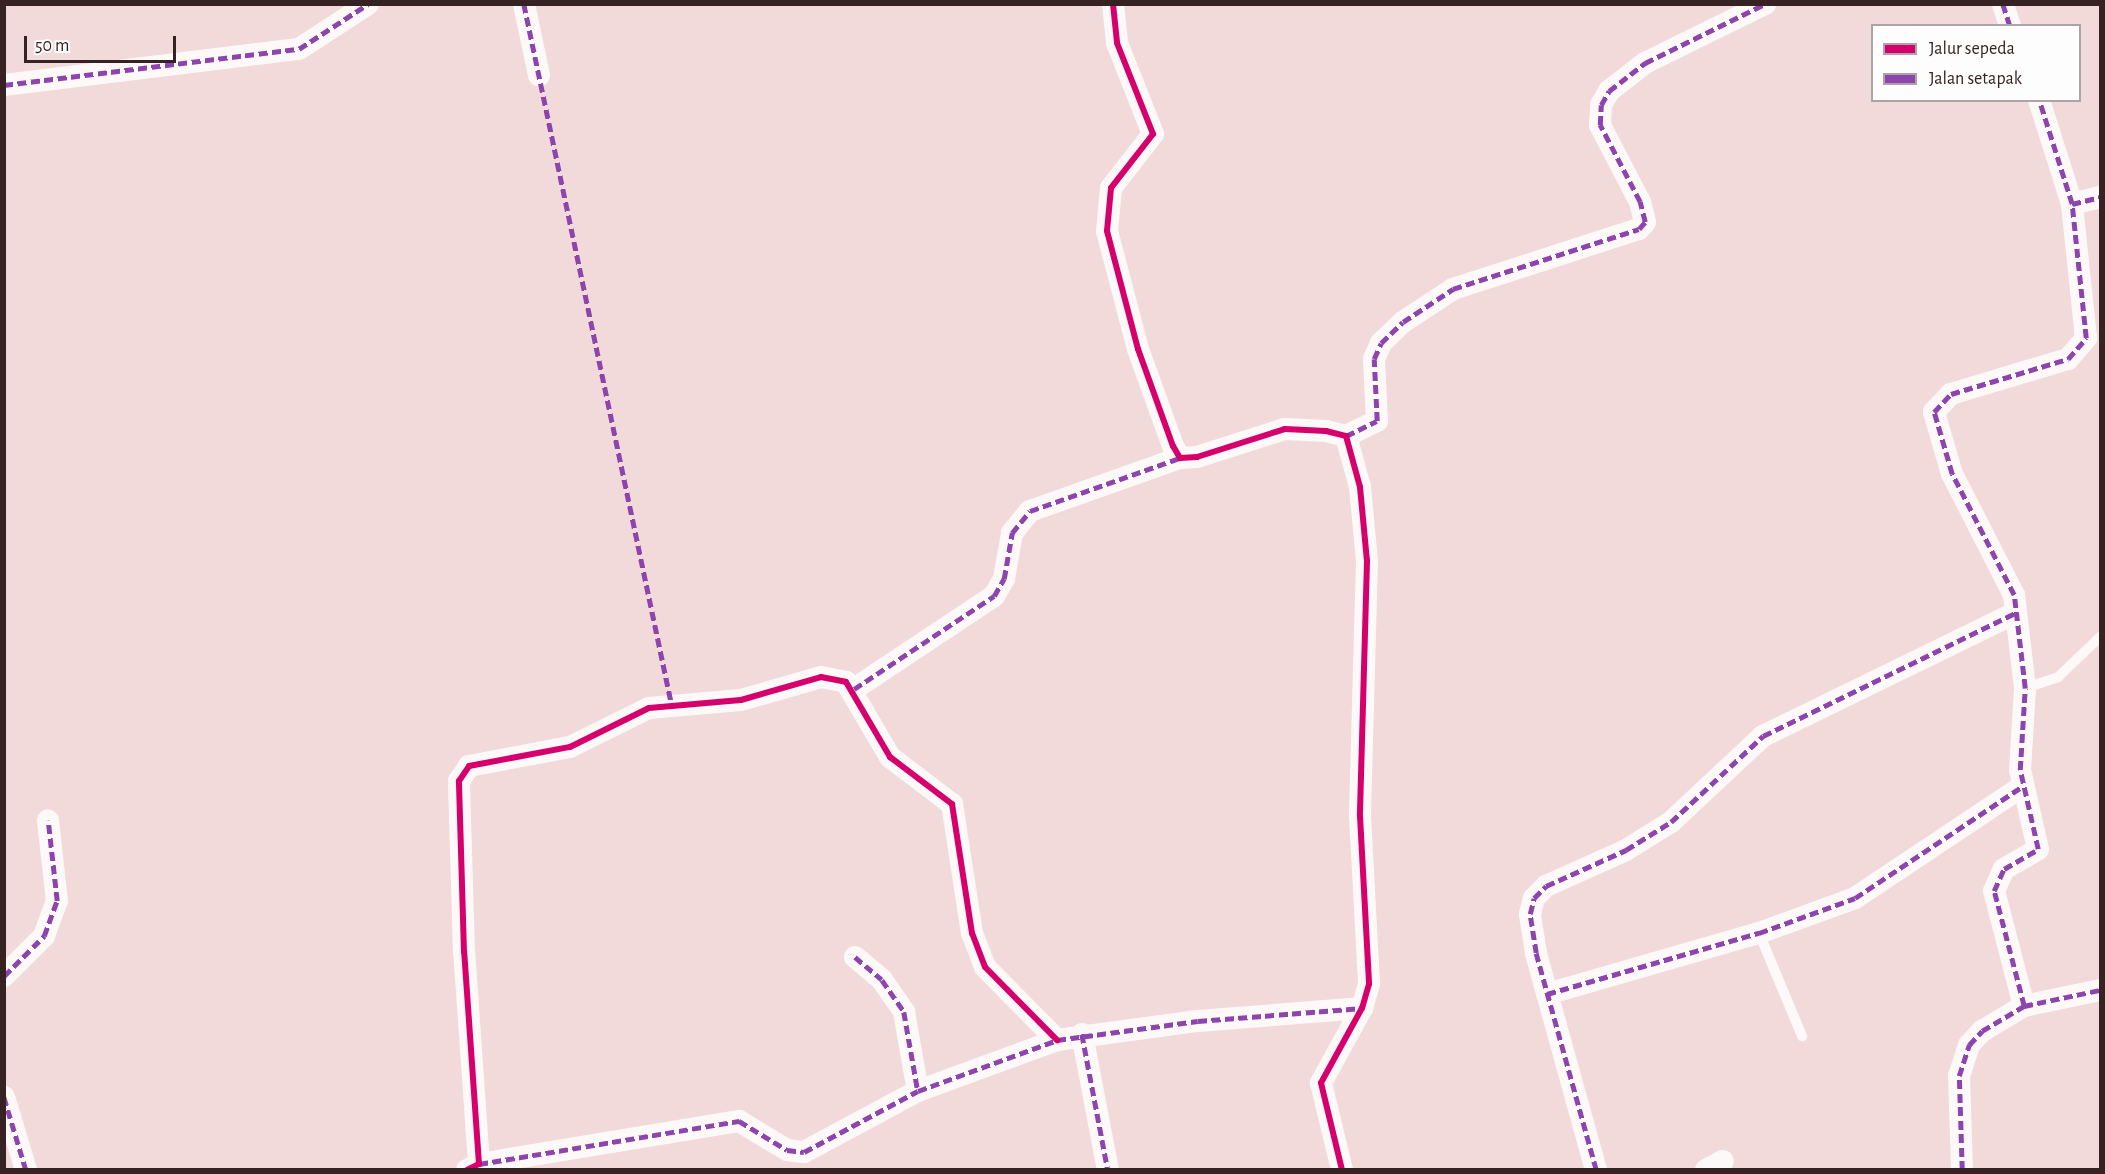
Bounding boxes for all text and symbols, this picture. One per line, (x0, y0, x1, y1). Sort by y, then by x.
scale bar (27, 24, 178, 62)
legend (1871, 24, 2081, 102)
text: 50 m (35, 37, 69, 55)
text: Jalur sepeda (1929, 40, 2015, 58)
text: Jalan setapak (1929, 70, 2022, 88)

